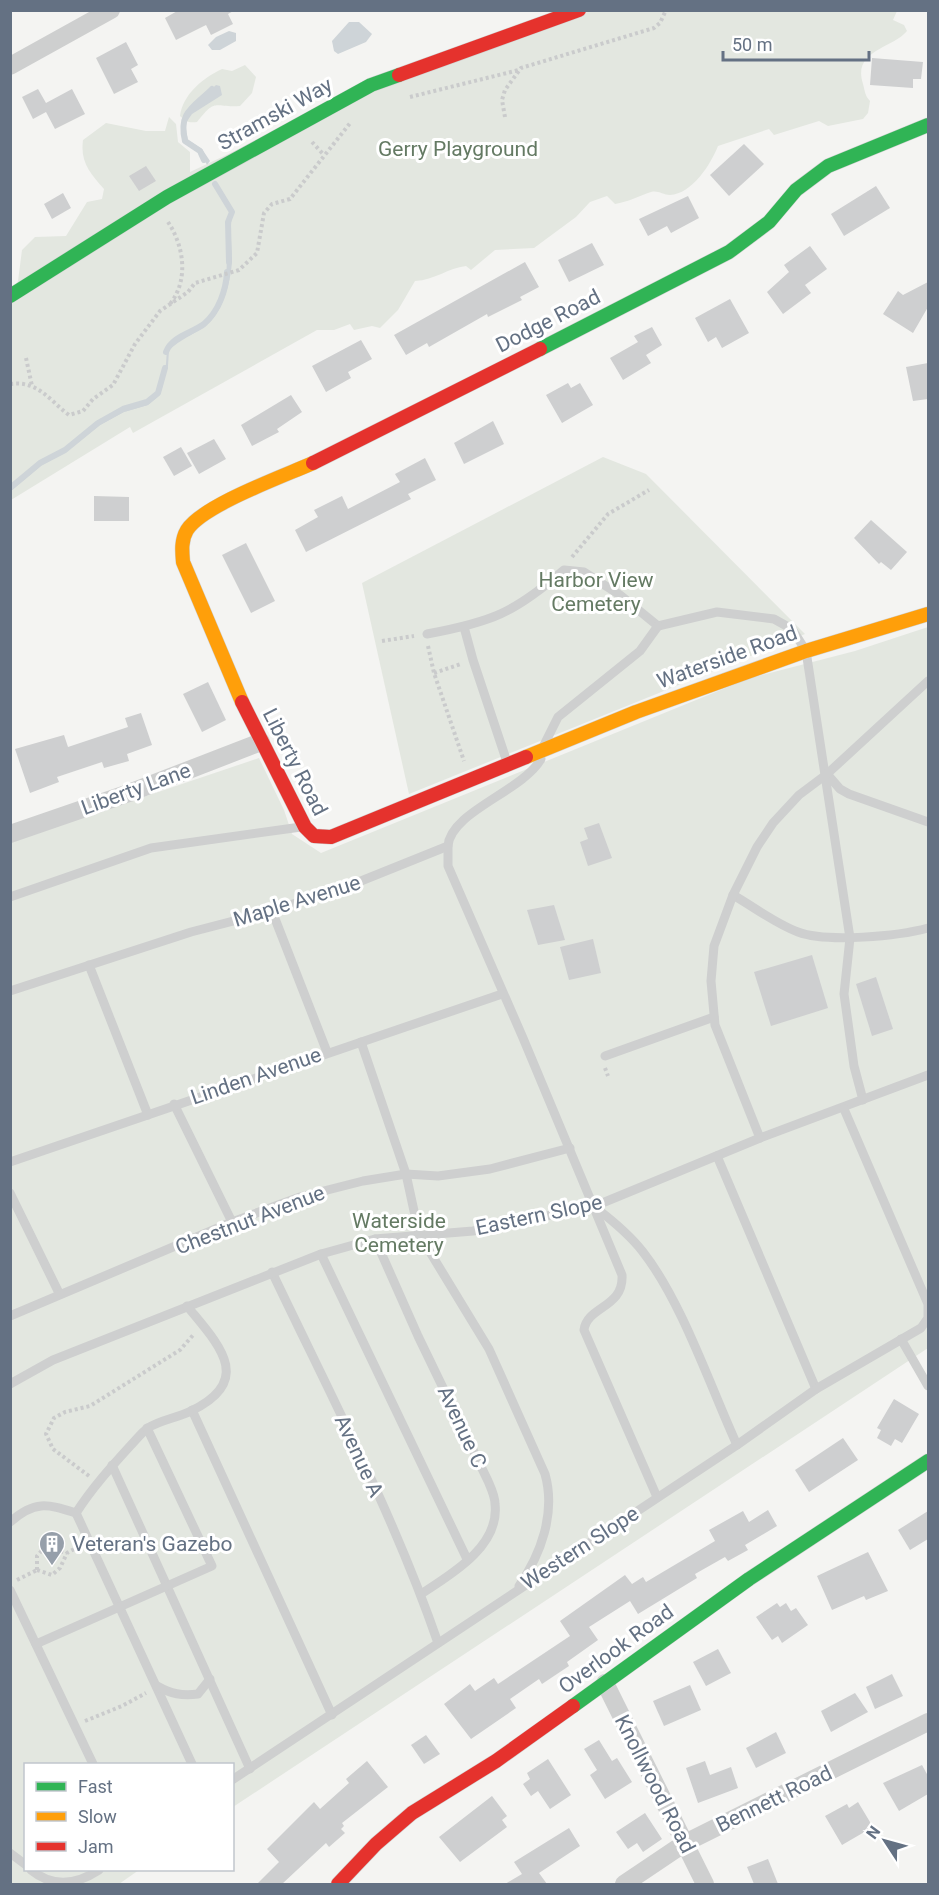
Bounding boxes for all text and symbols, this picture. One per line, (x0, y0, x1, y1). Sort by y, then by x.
scale bar (723, 24, 868, 62)
text: 50 m (732, 34, 772, 55)
street label: Stramski Way (214, 73, 336, 155)
park label: Gerry Playground (378, 137, 538, 161)
street label: Dodge Road (492, 284, 604, 358)
park label: Harbor View Cemetery (538, 568, 654, 616)
street label: Waterside Road (654, 621, 800, 693)
street label: Liberty Road (258, 704, 332, 820)
street label: Liberty Lane (78, 758, 194, 820)
street label: Maple Avenue (231, 870, 363, 932)
street label: Linden Avenue (188, 1042, 324, 1110)
street label: Chestnut Avenue (172, 1180, 328, 1260)
street label: Eastern Slope (474, 1190, 604, 1240)
park label: Waterside Cemetery (352, 1209, 446, 1257)
street label: Avenue C (433, 1382, 491, 1472)
street label: Avenue A (330, 1411, 389, 1501)
street label: Western Slope (517, 1501, 643, 1595)
building icon: Veteran's Gazebo (37, 1529, 67, 1567)
place label: Veteran's Gazebo (72, 1532, 233, 1556)
street label: Overlook Road (554, 1599, 678, 1699)
street label: Knollwood Road (610, 1711, 700, 1857)
street label: Bennett Road (712, 1761, 836, 1837)
legend (24, 1763, 234, 1871)
text: Fast (78, 1776, 113, 1797)
text: Slow (78, 1806, 117, 1827)
north arrow (855, 1811, 915, 1871)
text: N (862, 1822, 884, 1843)
text: Jam (78, 1836, 114, 1857)

